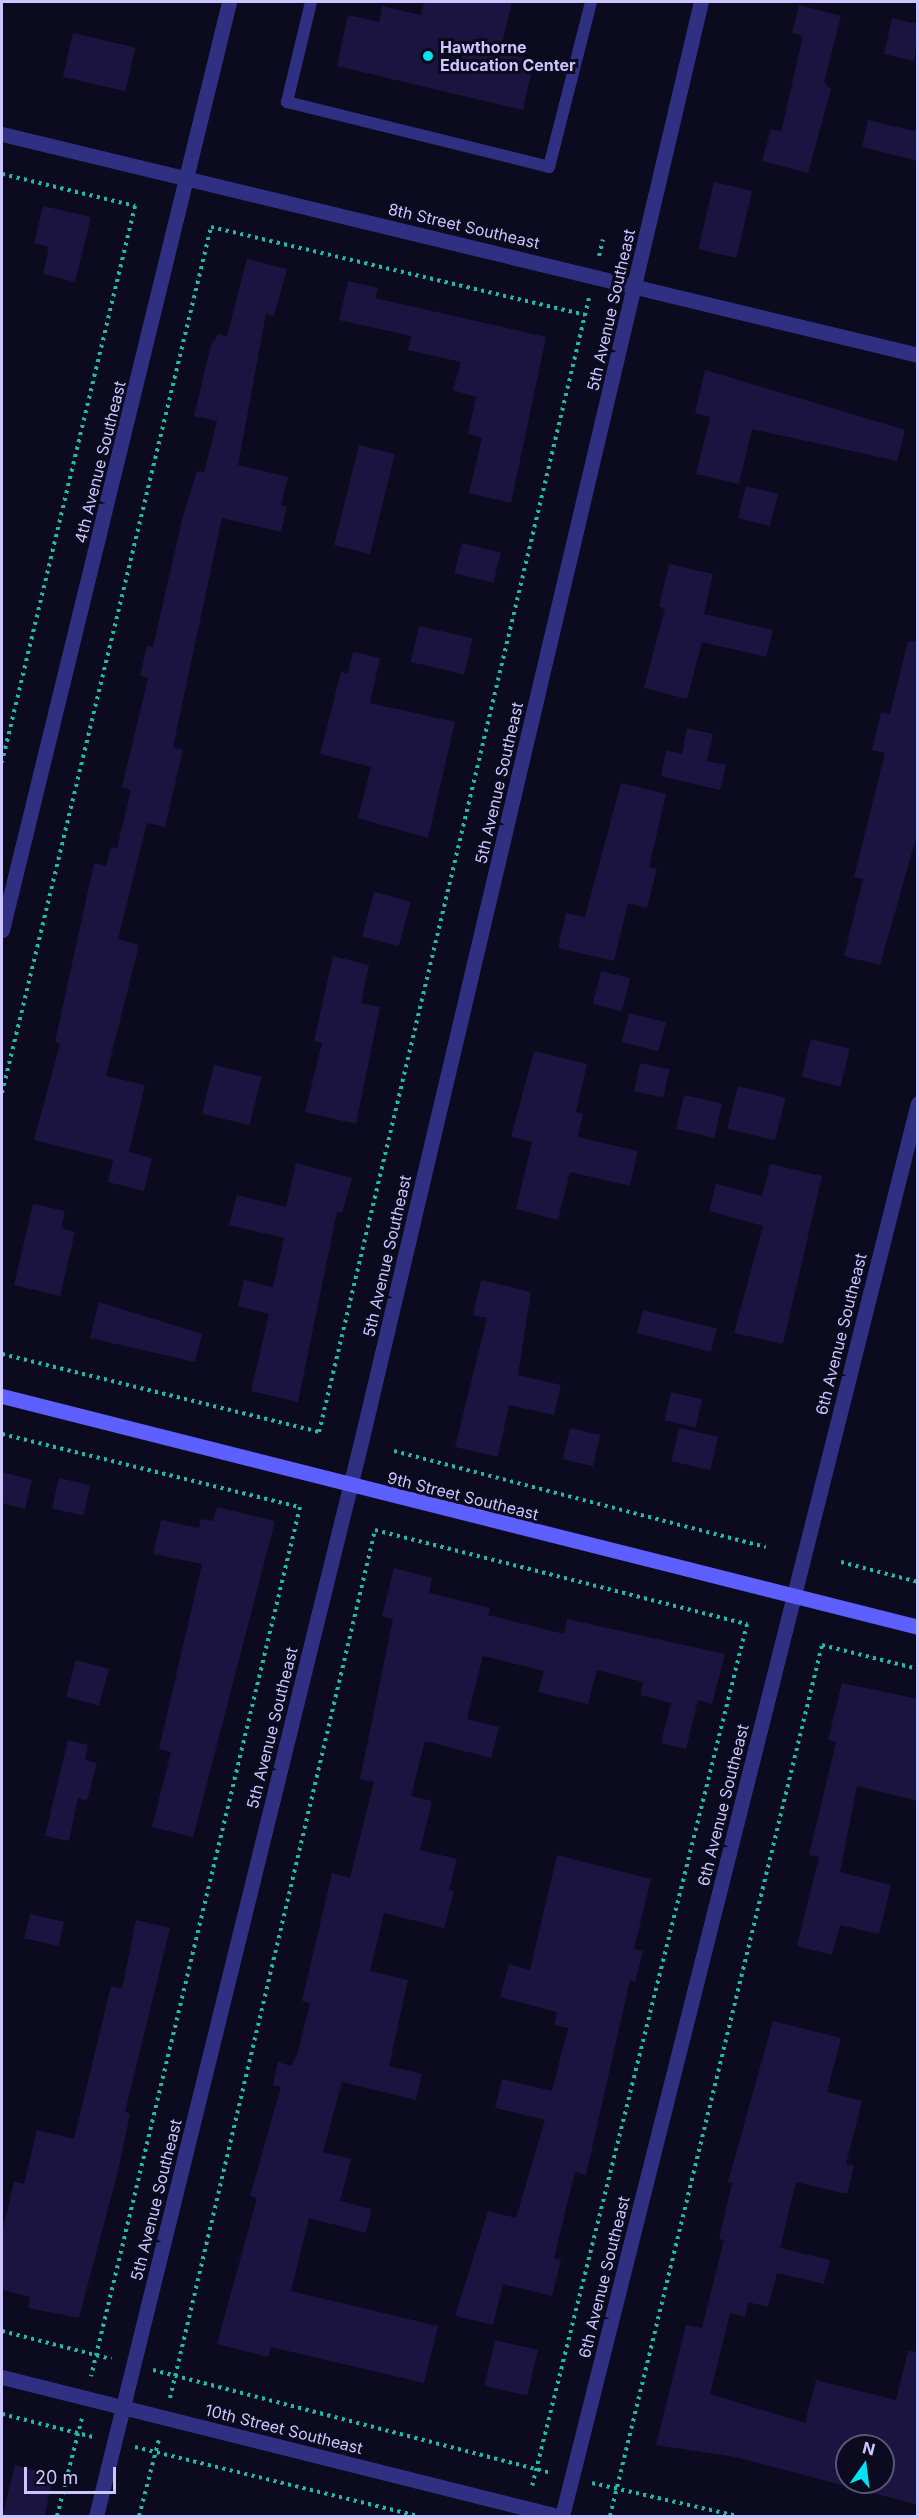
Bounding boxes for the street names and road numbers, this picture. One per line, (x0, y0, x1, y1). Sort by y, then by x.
street label: 8th Street Southeast (386, 199, 542, 253)
street label: 5th Avenue Southeast (583, 227, 639, 393)
street label: 4th Avenue Southeast (71, 379, 129, 545)
street label: 5th Avenue Southeast (471, 700, 527, 866)
street label: 5th Avenue Southeast (359, 1173, 415, 1339)
street label: 6th Avenue Southeast (812, 1251, 870, 1417)
street label: 9th Street Southeast (385, 1468, 541, 1524)
street label: 5th Avenue Southeast (243, 1645, 301, 1811)
street label: 6th Avenue Southeast (694, 1722, 752, 1888)
street label: 5th Avenue Southeast (127, 2117, 185, 2283)
street label: 6th Avenue Southeast (575, 2194, 633, 2360)
street label: 10th Street Southeast (203, 2400, 365, 2458)

